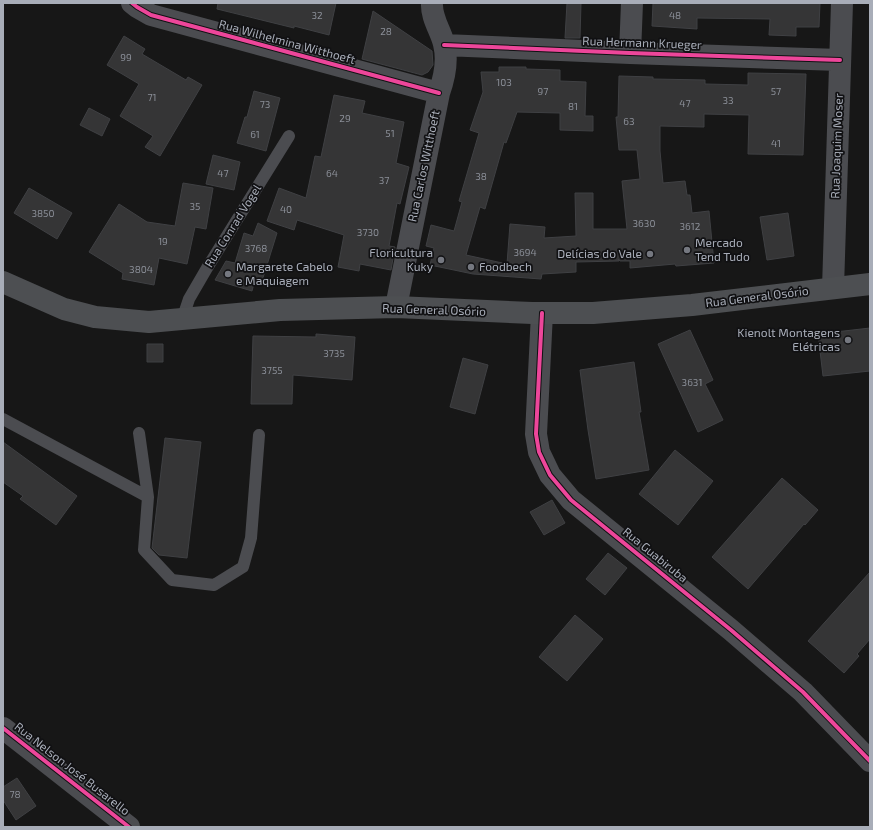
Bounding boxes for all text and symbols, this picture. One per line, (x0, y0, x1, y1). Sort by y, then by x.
house number: 32 (311, 9, 323, 21)
house number: 48 (669, 9, 681, 21)
street label: Rua Wilhelmina Witthoeft (217, 16, 357, 66)
house number: 28 (380, 25, 392, 37)
street label: Rua Hermann Krueger (582, 33, 702, 51)
house number: 99 (120, 51, 132, 63)
house number: 103 (496, 76, 512, 88)
house number: 97 (538, 85, 548, 97)
house number: 57 (771, 85, 781, 97)
house number: 71 (147, 91, 157, 103)
street label: Rua Joaquim Moser (827, 93, 845, 199)
house number: 33 (722, 94, 734, 106)
house number: 47 (679, 97, 691, 109)
house number: 73 (260, 98, 270, 110)
house number: 81 (568, 100, 578, 112)
street label: Rua Carlos Witthoeft (404, 108, 442, 223)
house number: 29 (339, 112, 351, 124)
house number: 63 (623, 115, 635, 127)
house number: 51 (385, 127, 395, 139)
house number: 61 (250, 128, 260, 140)
house number: 41 (771, 137, 781, 149)
house number: 47 (217, 167, 229, 179)
house number: 64 (326, 167, 338, 179)
house number: 38 (475, 170, 487, 182)
house number: 37 (379, 174, 389, 186)
street label: Rua Conrad Vogel (201, 181, 264, 270)
house number: 35 (190, 200, 200, 212)
house number: 40 (280, 203, 292, 215)
house number: 3850 (31, 207, 55, 219)
house number: 3630 (633, 217, 655, 229)
house number: 3612 (680, 220, 701, 232)
house number: 3730 (357, 226, 379, 238)
house number: 19 (158, 235, 168, 247)
place label: Mercado Tend Tudo (695, 235, 750, 263)
house number: 3768 (245, 242, 267, 254)
place label: Floricultura Kuky (369, 245, 434, 273)
marker: Mercado Tend Tudo (682, 245, 692, 255)
house number: 3694 (513, 246, 537, 258)
place label: Delícias do Vale (557, 246, 642, 260)
marker: Delícias do Vale (645, 249, 655, 259)
marker: Floricultura Kuky (436, 255, 446, 265)
place label: Margarete Cabelo e Maquiagem (236, 259, 333, 287)
place label: Foodbech (479, 259, 532, 273)
marker: Foodbech (466, 262, 476, 272)
house number: 3804 (129, 263, 153, 275)
marker: Margarete Cabelo e Maquiagem (223, 269, 233, 279)
street label: Rua General Osório (705, 283, 809, 309)
street label: Rua General Osório (382, 300, 486, 318)
place label: Kienolt Montagens Elétricas (737, 325, 840, 353)
marker: Kienolt Montagens Elétricas (843, 335, 853, 345)
house number: 3735 (323, 347, 345, 359)
house number: 3755 (261, 364, 283, 376)
house number: 3631 (682, 376, 702, 388)
street label: Rua Guabiruba (620, 524, 691, 585)
street label: Rua Nelson José Busarello (12, 719, 133, 818)
house number: 78 (9, 788, 21, 800)

